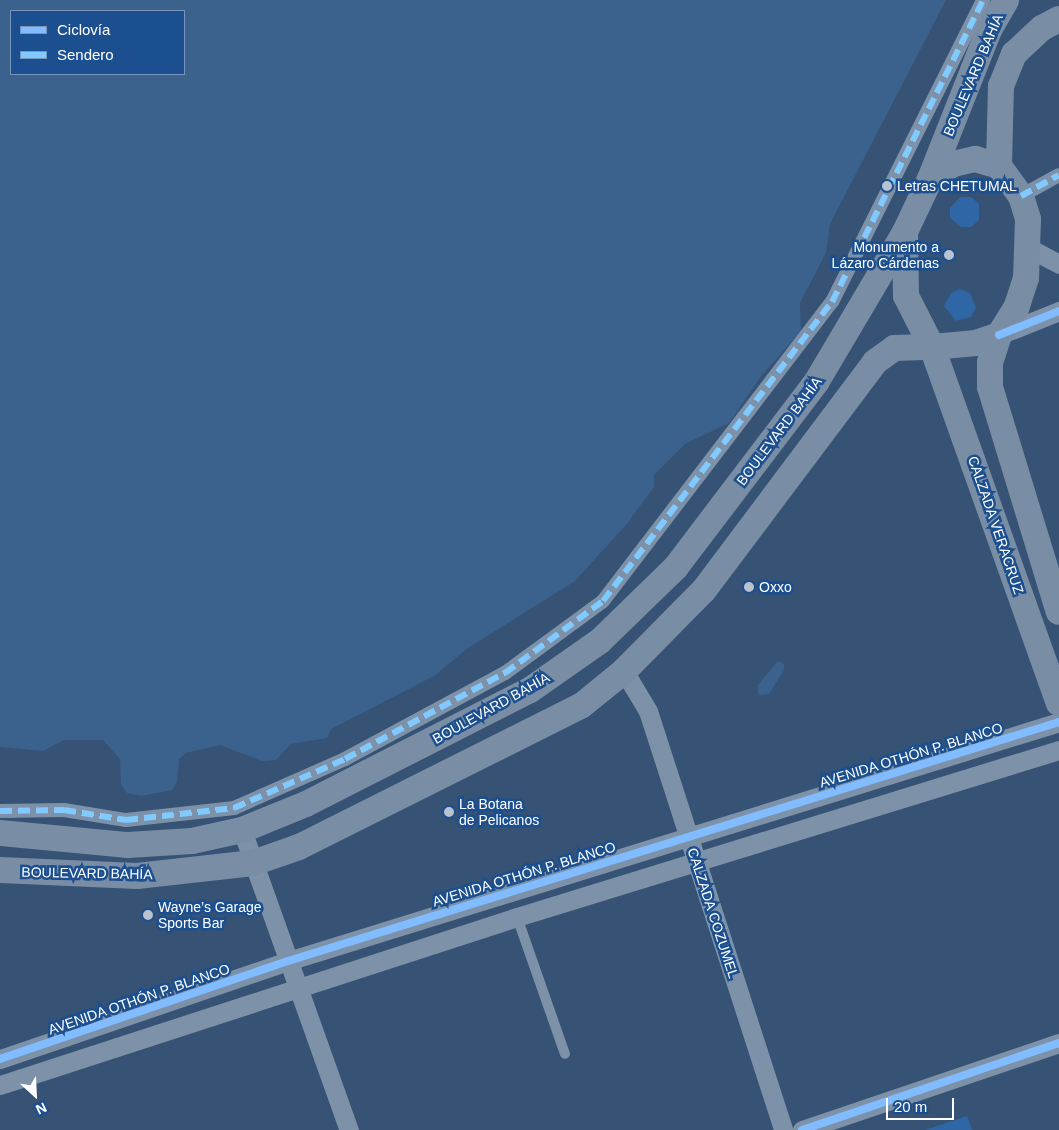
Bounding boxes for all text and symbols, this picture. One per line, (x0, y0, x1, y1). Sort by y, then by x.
legend (10, 10, 185, 75)
street label: BOULEVARD BAHÍA (940, 11, 1006, 139)
text: Ciclovía (57, 21, 110, 38)
text: Sendero (57, 46, 114, 63)
place label: Letras CHETUMAL (897, 178, 1017, 194)
marker: Letras CHETUMAL (881, 180, 893, 192)
place label: Monumento a Lázaro Cárdenas (832, 239, 939, 272)
marker: Monumento a Lázaro Cárdenas (943, 249, 955, 261)
street label: BOULEVARD BAHÍA (733, 374, 825, 488)
street label: CALZADA VERACRUZ (964, 453, 1028, 597)
place label: Oxxo (759, 579, 792, 595)
marker: Oxxo (743, 581, 755, 593)
street label: BOULEVARD BAHÍA (430, 669, 552, 747)
street label: AVENIDA OTHÓN P. BLANCO (817, 719, 1005, 791)
place label: La Botana de Pelicanos (459, 796, 539, 829)
marker: La Botana de Pelicanos (443, 806, 455, 818)
street label: AVENIDA OTHÓN P. BLANCO (430, 838, 618, 910)
street label: CALZADA COZUMEL (684, 845, 742, 981)
street label: BOULEVARD BAHÍA (21, 863, 153, 883)
place label: Wayne’s Garage Sports Bar (158, 899, 261, 932)
marker: Wayne’s Garage Sports Bar (142, 909, 154, 921)
street label: AVENIDA OTHÓN P. BLANCO (46, 960, 232, 1038)
north arrow (10, 1070, 60, 1120)
scale bar (889, 1088, 956, 1120)
text: 20 m (894, 1098, 927, 1115)
text: N (33, 1099, 49, 1118)

